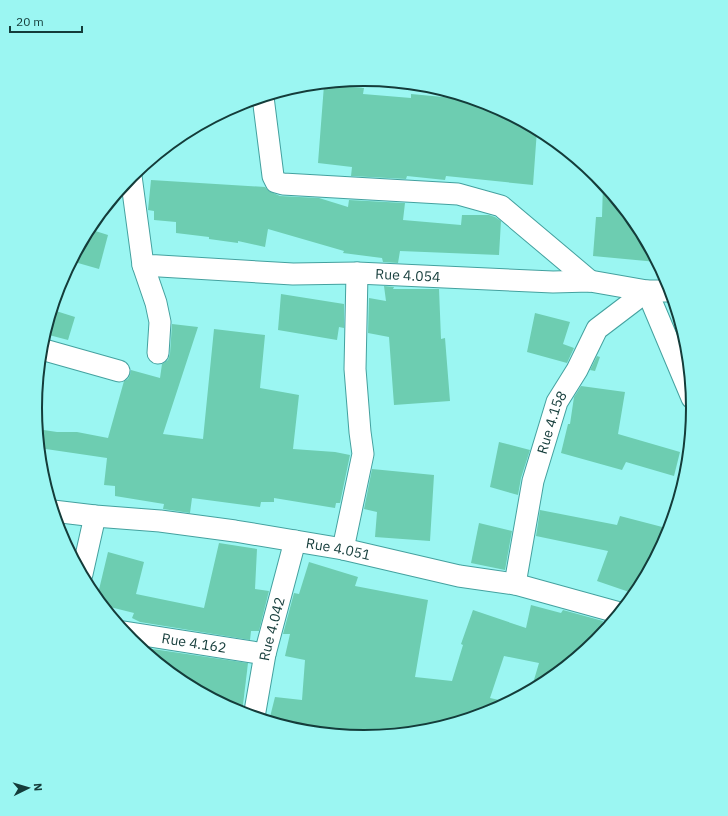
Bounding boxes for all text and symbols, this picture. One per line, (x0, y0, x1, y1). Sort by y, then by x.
scale bar (10, 8, 82, 34)
text: 20 m (16, 14, 44, 29)
street label: Rue 4.054 (375, 265, 441, 286)
street label: Rue 4.158 (533, 387, 571, 456)
street label: Rue 4.051 (305, 534, 372, 564)
street label: Rue 4.042 (255, 595, 289, 662)
street label: Rue 4.162 (160, 629, 228, 657)
north arrow (8, 768, 48, 808)
text: N (31, 783, 45, 792)

